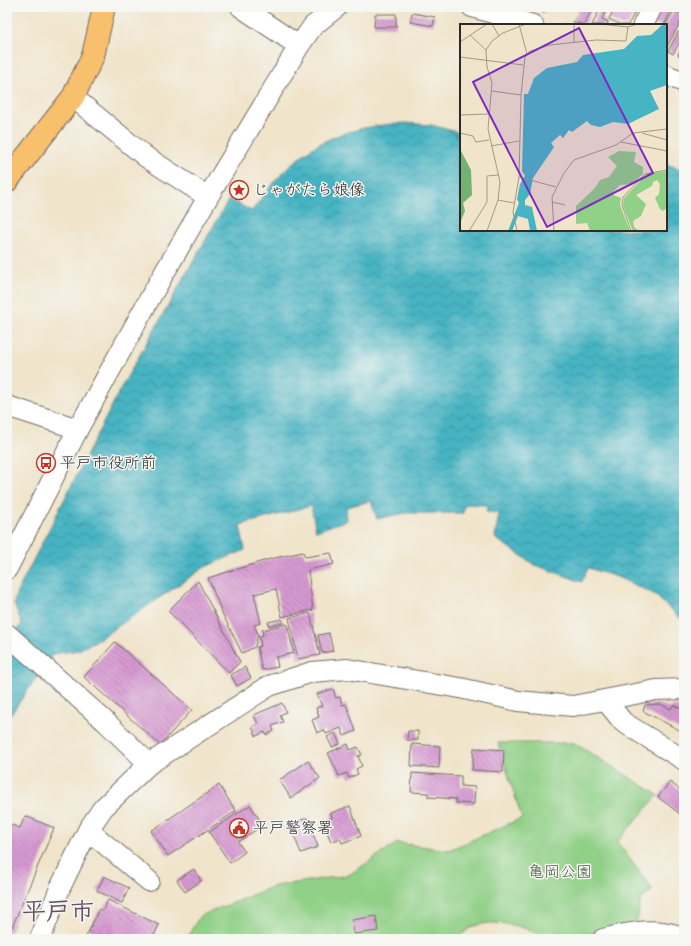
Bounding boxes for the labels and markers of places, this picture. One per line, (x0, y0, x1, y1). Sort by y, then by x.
place icon: じゃがたら娘像 (228, 179, 250, 201)
place label: じゃがたら娘像 (253, 180, 365, 200)
bus stop icon: 平戸市役所前 (35, 452, 57, 474)
place label: 平戸市役所前 (60, 453, 156, 473)
public building icon: 平戸警察署 (228, 817, 250, 839)
place label: 平戸警察署 (253, 818, 333, 838)

